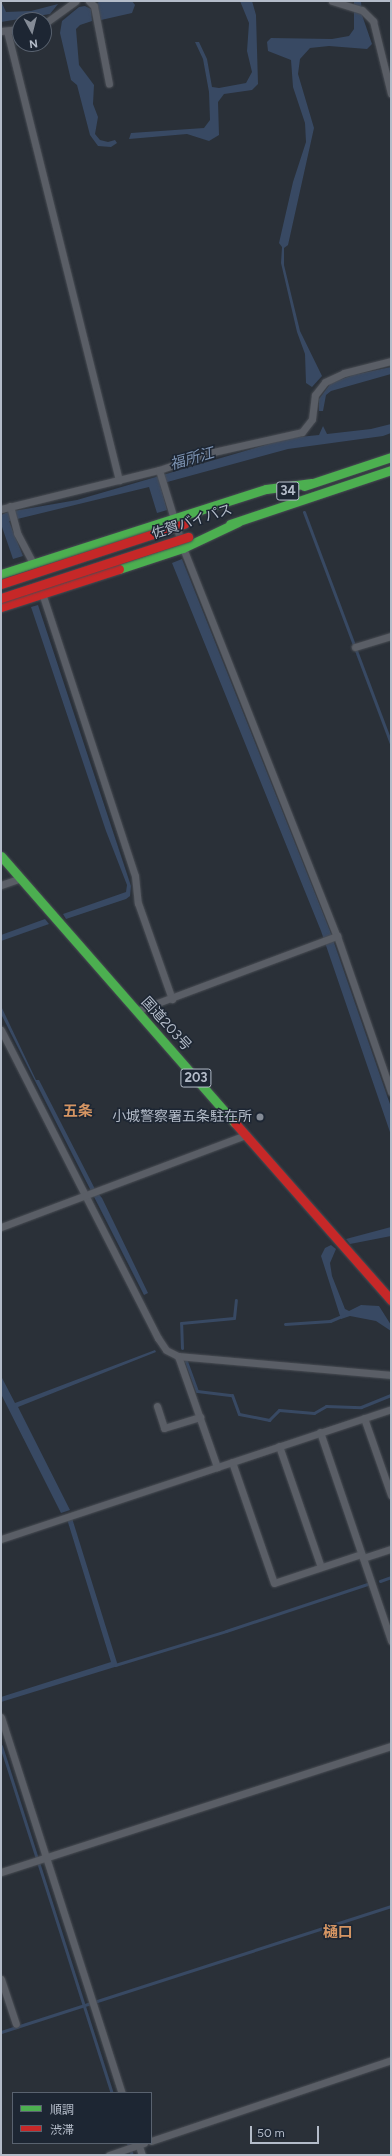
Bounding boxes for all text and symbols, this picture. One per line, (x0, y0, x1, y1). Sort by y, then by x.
north arrow (12, 12, 52, 52)
text: N (28, 36, 38, 50)
water label: 福所江 (168, 444, 216, 474)
road number: 34 (276, 480, 300, 502)
street label: 佐賀バイパス (149, 501, 235, 543)
street label: 国道203号 (138, 994, 194, 1054)
road number: 203 (180, 1067, 212, 1089)
district label: 五条 (63, 1103, 93, 1121)
place label: 小城警察署五条駐在所 (112, 1109, 252, 1125)
marker: 小城警察署五条駐在所 (255, 1112, 265, 1122)
district label: 樋口 (323, 1924, 353, 1942)
legend (12, 2092, 152, 2144)
text: 順調 (50, 2103, 74, 2117)
scale bar (252, 2118, 321, 2144)
text: 渋滞 (50, 2123, 74, 2137)
text: 50 m (257, 2126, 285, 2140)

